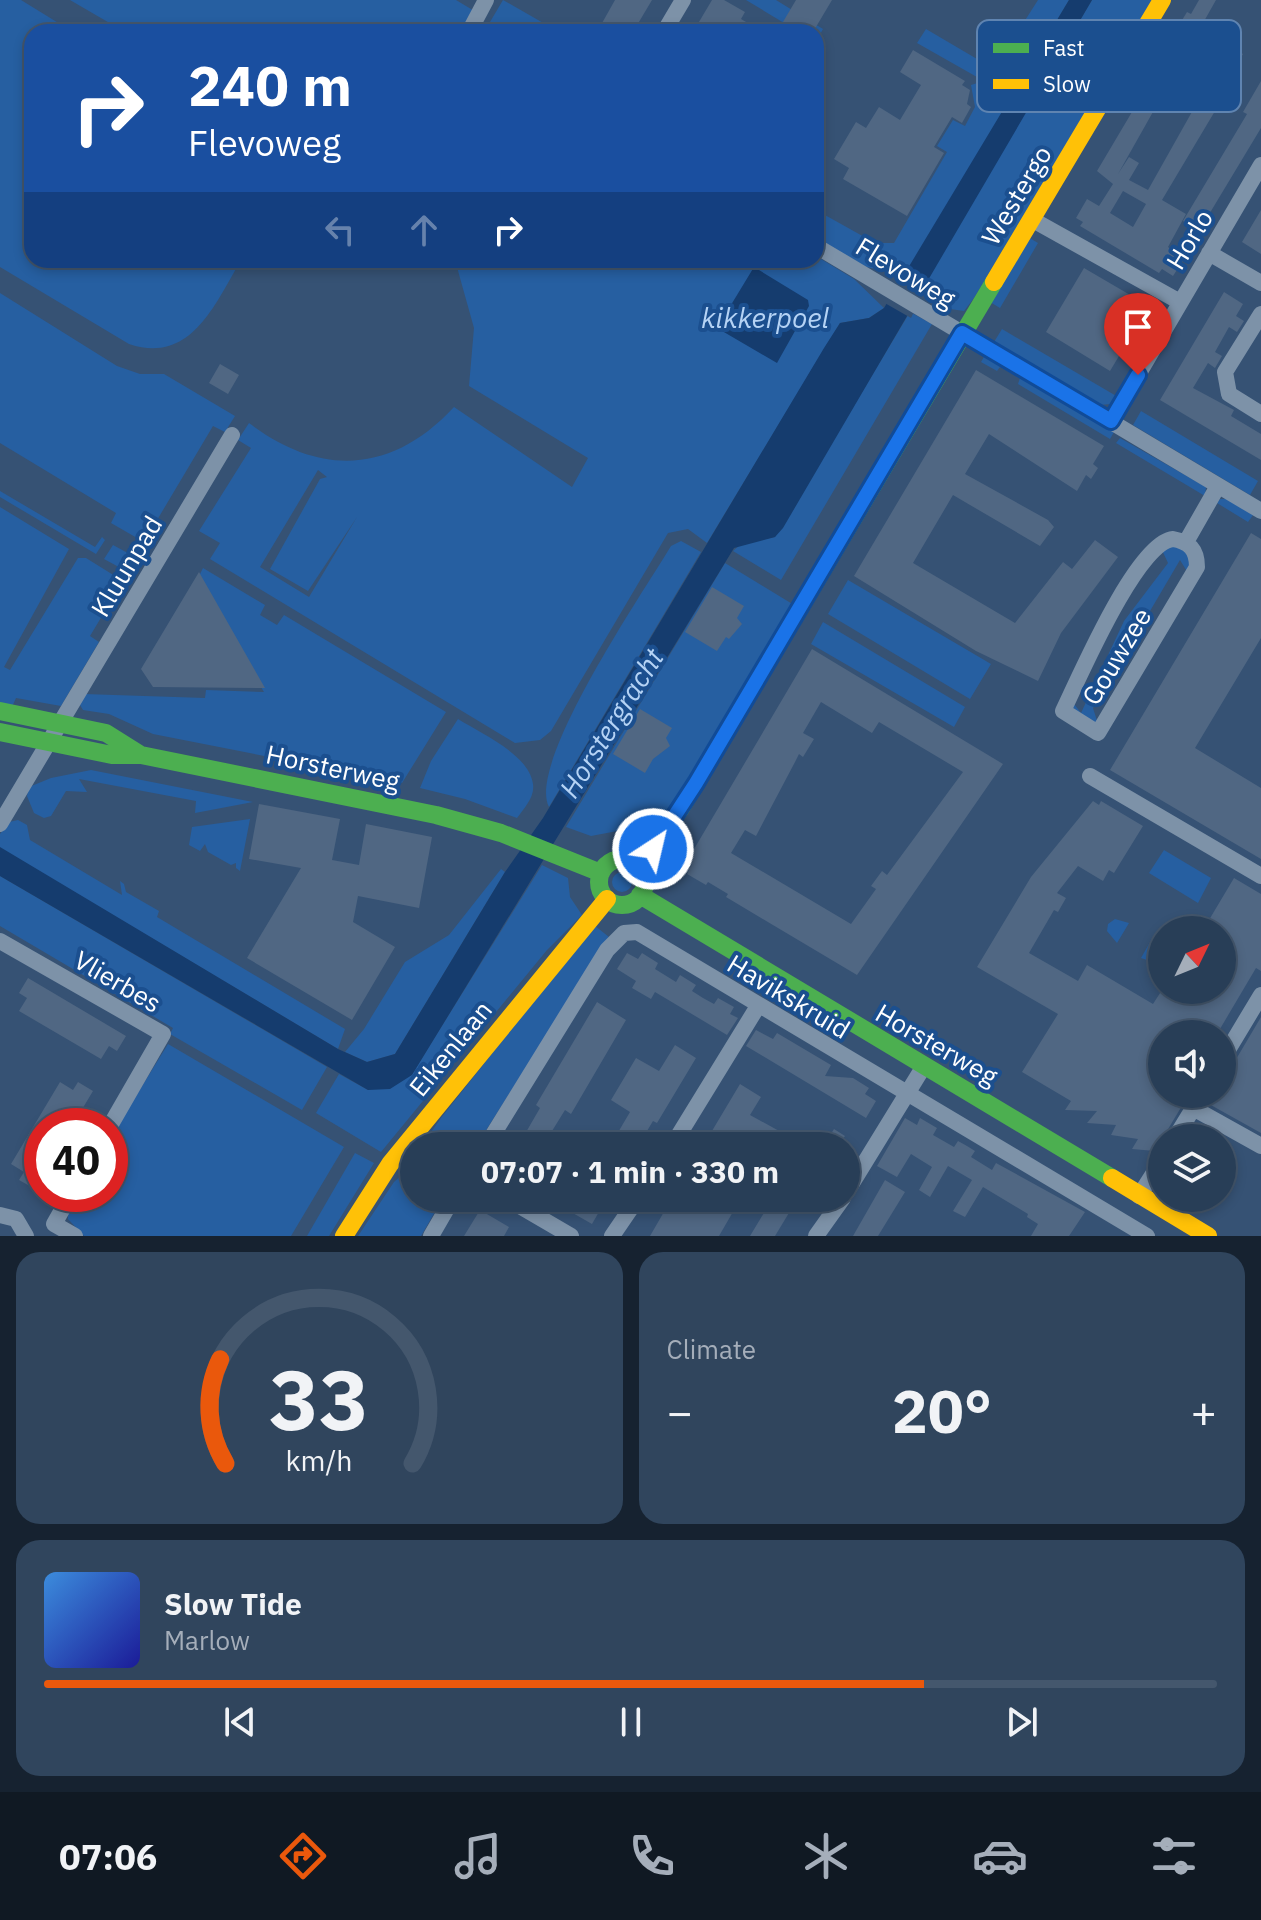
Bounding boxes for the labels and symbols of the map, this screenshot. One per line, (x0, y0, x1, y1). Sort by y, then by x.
legend (977, 20, 1241, 112)
text: Fast (1043, 33, 1084, 62)
text: Slow (1043, 69, 1091, 98)
street label: Westergo (973, 139, 1059, 251)
street label: Horlo (1158, 203, 1220, 275)
street label: Flevoweg (850, 229, 962, 315)
pin (1104, 293, 1172, 375)
water label: kikkerpoel (701, 299, 830, 336)
street label: Kluunpad (83, 509, 169, 623)
street label: Gouwzee (1074, 601, 1158, 711)
water label: Horstergracht (551, 641, 672, 804)
street label: Horsterweg (263, 736, 403, 798)
position arrow (611, 807, 695, 891)
north arrow (1148, 916, 1236, 1004)
street label: Vlierbes (68, 942, 168, 1020)
street label: Havikskruid (722, 946, 856, 1046)
street label: Eikenlaan (401, 993, 499, 1103)
street label: Horsterweg (870, 995, 1005, 1093)
speed limit sign: 40 (24, 1108, 128, 1212)

